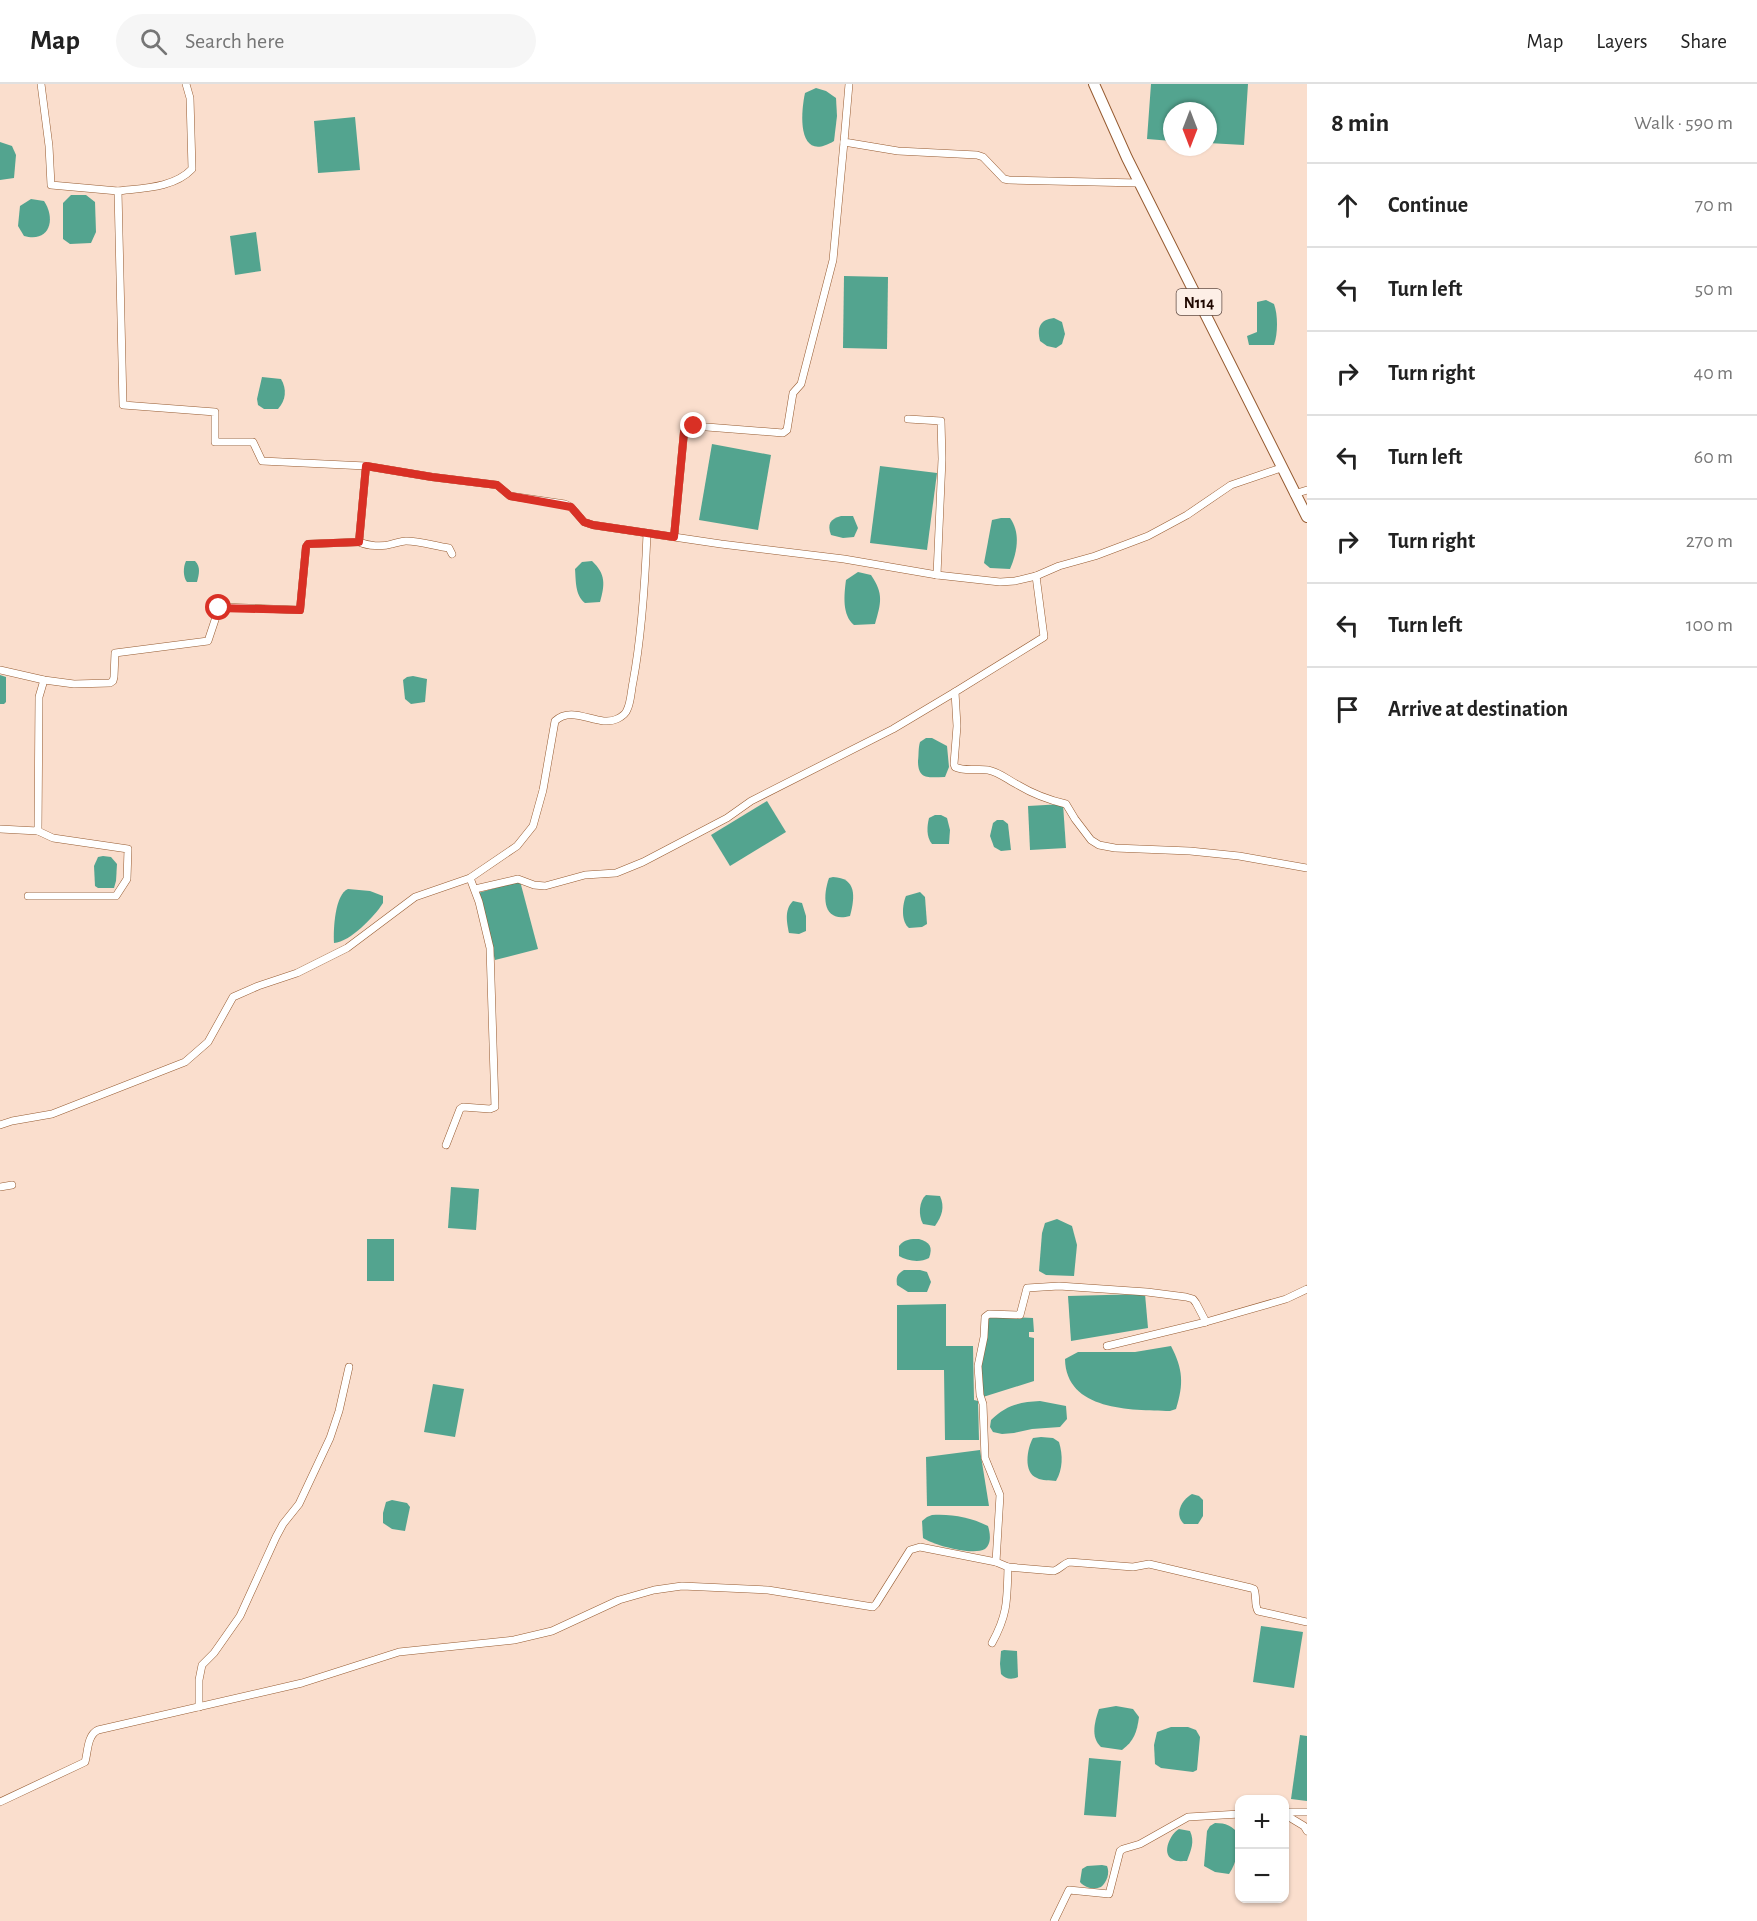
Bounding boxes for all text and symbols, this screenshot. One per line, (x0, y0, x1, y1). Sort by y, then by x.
search box (116, 14, 536, 68)
icon: search (137, 25, 170, 58)
text: Map (30, 27, 80, 55)
text: Search here (185, 30, 284, 52)
text: Map (1527, 31, 1563, 52)
text: Layers (1596, 31, 1647, 52)
text: Share (1680, 31, 1727, 52)
north arrow (1163, 102, 1217, 156)
text: 8 min (1331, 110, 1389, 136)
text: Walk · 590 m (1634, 113, 1733, 133)
icon: ahead (1331, 189, 1364, 222)
text: Continue (1388, 194, 1468, 216)
text: 70 m (1695, 195, 1733, 215)
icon: left (1331, 273, 1364, 306)
text: Turn left (1388, 278, 1462, 300)
text: 50 m (1695, 279, 1733, 299)
road number: N114 (1176, 289, 1222, 315)
icon: right (1331, 357, 1364, 390)
text: Turn right (1388, 362, 1475, 384)
text: 40 m (1694, 363, 1733, 383)
route end (680, 412, 706, 438)
icon: left (1331, 441, 1364, 474)
text: Turn left (1388, 446, 1462, 468)
text: 60 m (1694, 447, 1733, 467)
icon: right (1331, 525, 1364, 558)
text: Turn right (1388, 530, 1475, 552)
text: 270 m (1686, 531, 1733, 551)
route start (205, 594, 231, 620)
icon: left (1331, 609, 1364, 642)
text: Turn left (1388, 614, 1462, 636)
text: 100 m (1686, 615, 1733, 635)
icon: arrive (1331, 693, 1364, 726)
text: Arrive at destination (1388, 698, 1568, 720)
map controls (1235, 1795, 1289, 1903)
button: + (1235, 1795, 1289, 1849)
button: − (1235, 1849, 1289, 1903)

